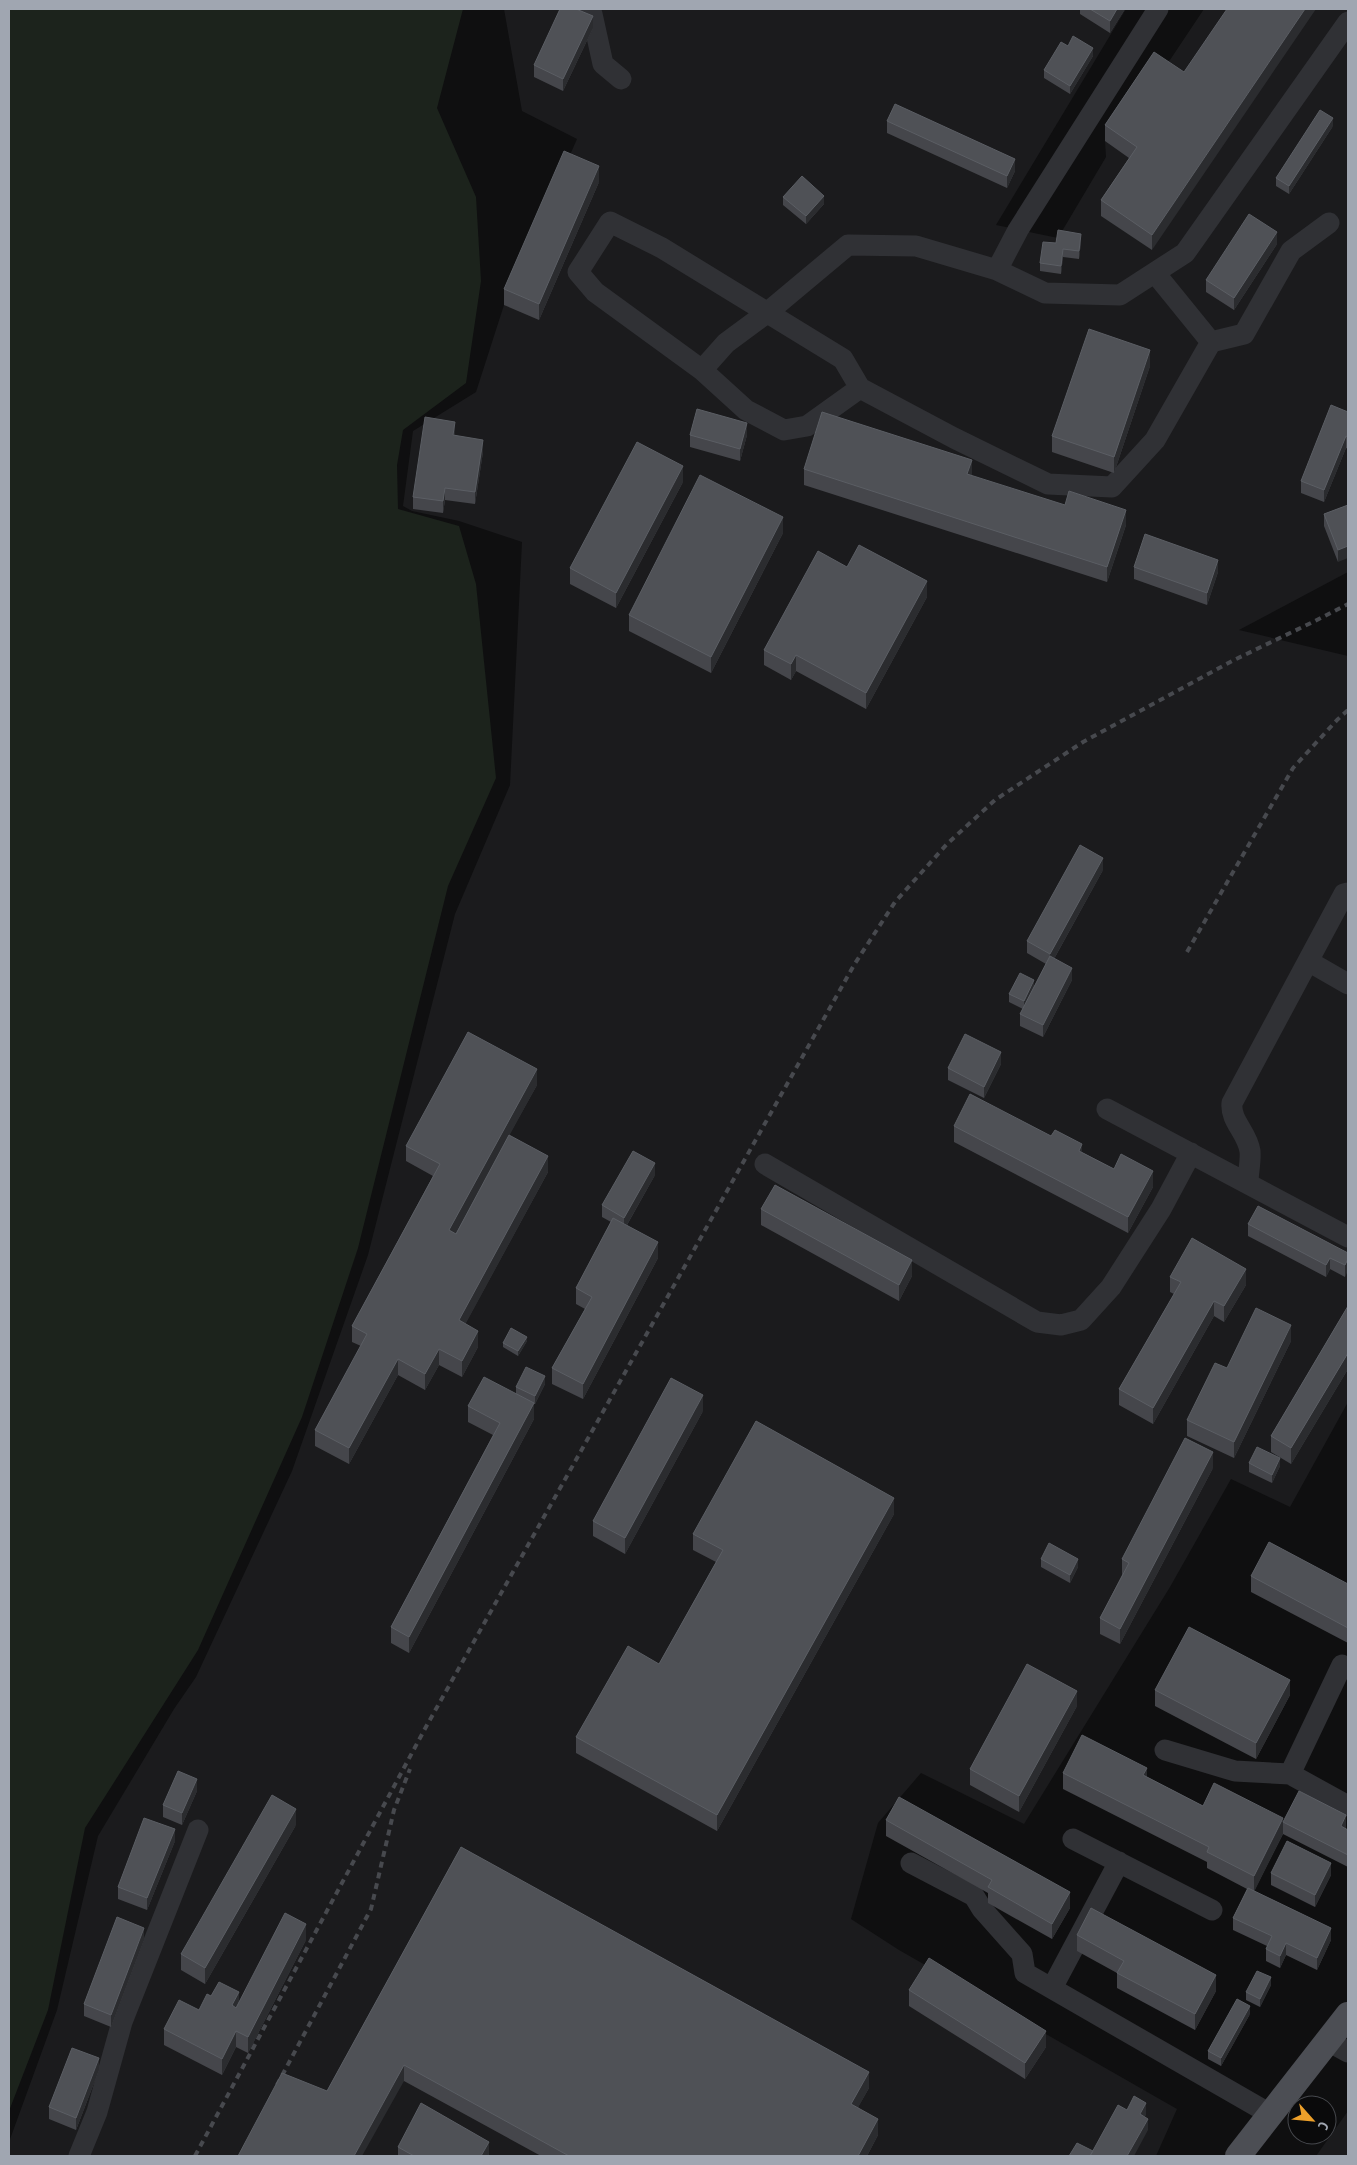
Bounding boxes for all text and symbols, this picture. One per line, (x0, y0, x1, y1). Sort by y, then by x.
north arrow (1287, 2095, 1337, 2145)
text: С (1314, 2119, 1333, 2133)

